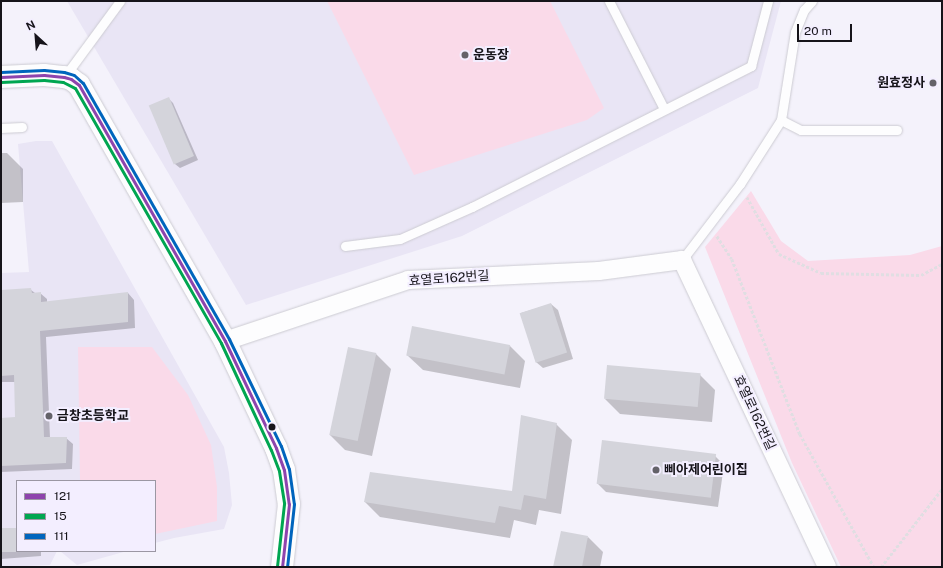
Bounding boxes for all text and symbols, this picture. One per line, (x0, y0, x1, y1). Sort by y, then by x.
north arrow (16, 16, 56, 56)
scale bar (799, 16, 854, 42)
text: N (24, 18, 37, 32)
text: 20 m (804, 24, 832, 38)
place label: 운동장 (473, 47, 509, 63)
marker: 운동장 (460, 50, 470, 60)
place label: 원효정사 (877, 75, 925, 91)
marker: 원효정사 (928, 78, 938, 88)
street label: 효열로162번길 (408, 268, 490, 290)
street label: 효열로162번길 (730, 373, 778, 453)
place label: 금창초등학교 (57, 408, 129, 424)
marker: 금창초등학교 (44, 411, 54, 421)
unlabelled marker (267, 422, 277, 432)
place label: 삐아제어린이집 (664, 462, 748, 478)
marker: 삐아제어린이집 (651, 465, 661, 475)
legend (16, 480, 156, 552)
text: 121 (54, 489, 71, 503)
text: 15 (54, 509, 67, 523)
text: 111 (54, 529, 69, 543)

